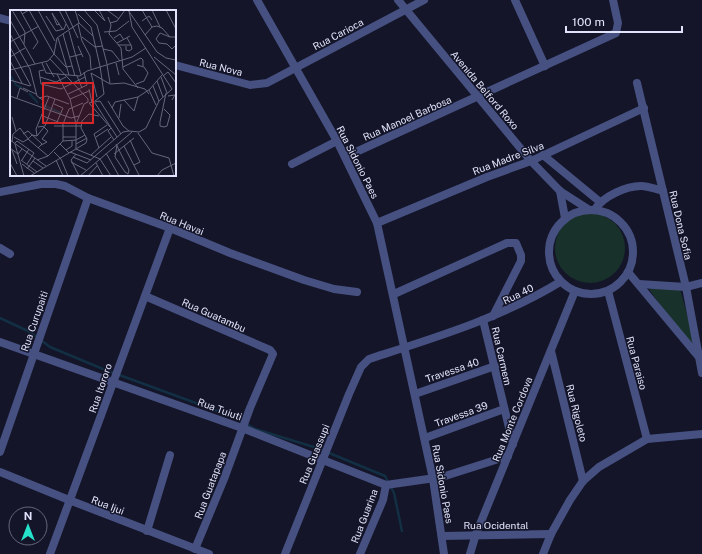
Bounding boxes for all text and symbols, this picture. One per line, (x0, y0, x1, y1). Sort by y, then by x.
scale bar (566, 8, 682, 34)
inset map (10, 10, 176, 176)
text: 100 m (572, 15, 605, 29)
street label: Rua Carioca (311, 16, 365, 52)
street label: Avenida Belford Roxo (448, 48, 522, 132)
street label: Rua Nova (198, 56, 244, 78)
street label: Rua Manoel Barbosa (361, 93, 453, 143)
street label: Rua Sidonio Paes (334, 124, 382, 200)
street label: Rua Madre Silva (471, 139, 545, 177)
street label: Rua Dona Sofia (667, 189, 695, 261)
street label: Rua Havai (158, 209, 206, 237)
street label: Rua 40 (501, 281, 535, 307)
street label: Rua Curupaiti (18, 289, 50, 353)
street label: Rua Guatambu (180, 296, 248, 335)
street label: Rua Carmem (489, 326, 515, 386)
street label: Rua Paraiso (624, 335, 650, 391)
street label: Travessa 40 (424, 355, 480, 385)
street label: Rua Itororo (86, 361, 114, 414)
street label: Rua Monte Cordova (489, 375, 535, 463)
street label: Rua Rigoleto (564, 383, 590, 443)
street label: Rua Tuiuti (196, 395, 244, 423)
street label: Travessa 39 (433, 399, 489, 429)
street label: Rua Guassupi (297, 422, 331, 486)
street label: Rua Sidonio Paes (430, 444, 456, 524)
street label: Rua Guatapapa (192, 450, 228, 520)
street label: Rua Guarina (348, 487, 380, 545)
street label: Rua Ijui (90, 493, 126, 517)
north arrow (8, 506, 48, 546)
text: N (24, 510, 32, 522)
street label: Rua Ocidental (463, 519, 529, 531)

